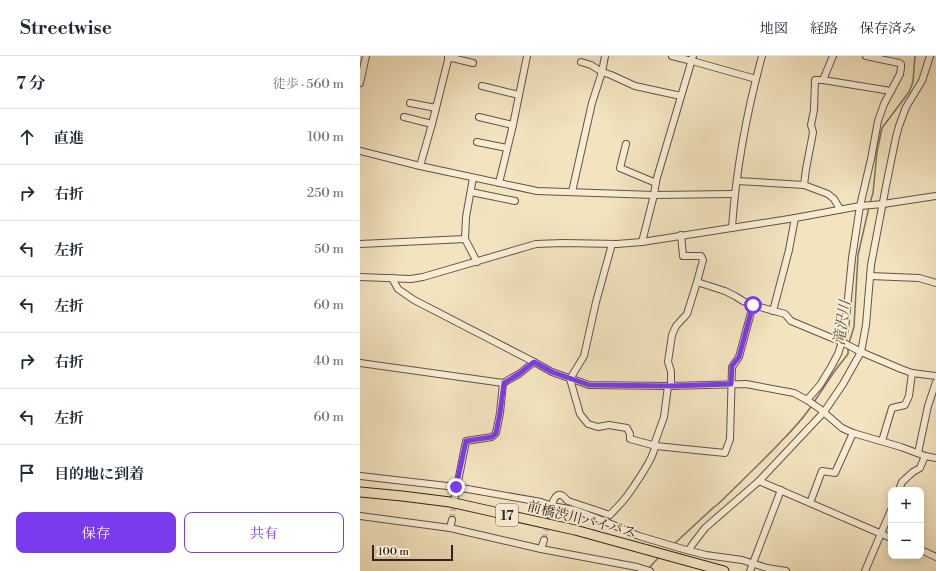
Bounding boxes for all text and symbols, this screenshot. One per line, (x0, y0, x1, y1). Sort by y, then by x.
text: Streetwise (20, 16, 112, 40)
text: 地図 (760, 20, 788, 38)
text: 経路 (810, 20, 838, 38)
text: 保存済み (860, 20, 916, 38)
text: 7 分 (16, 73, 46, 95)
text: 徒歩 · 560 m (273, 76, 344, 92)
icon: ahead (16, 126, 38, 148)
text: 直進 (54, 129, 84, 148)
text: 100 m (308, 129, 344, 145)
icon: right (16, 182, 38, 204)
text: 右折 (54, 185, 84, 204)
text: 250 m (307, 185, 344, 201)
icon: left (16, 238, 38, 260)
text: 左折 (54, 241, 84, 260)
text: 50 m (314, 241, 344, 257)
icon: left (16, 294, 38, 316)
route start (744, 296, 762, 314)
text: 左折 (54, 297, 84, 316)
text: 60 m (313, 297, 344, 313)
water label: 滝沢川 (830, 297, 855, 347)
icon: right (16, 350, 38, 372)
text: 右折 (54, 353, 84, 372)
text: 40 m (314, 353, 344, 369)
icon: left (16, 406, 38, 428)
text: 左折 (54, 409, 84, 428)
text: 60 m (313, 409, 344, 425)
icon: arrive (16, 462, 38, 484)
text: 目的地に到着 (54, 465, 144, 484)
route end (447, 478, 465, 496)
map controls (888, 487, 924, 559)
button: + (888, 487, 924, 523)
street label: 前橋渋川バイパス (525, 498, 638, 542)
road number: 17 (496, 504, 518, 526)
button: 保存 (16, 512, 176, 553)
button: 共有 (184, 512, 344, 553)
button: − (888, 523, 924, 559)
scale bar (372, 543, 453, 562)
text: 100 m (378, 545, 409, 559)

